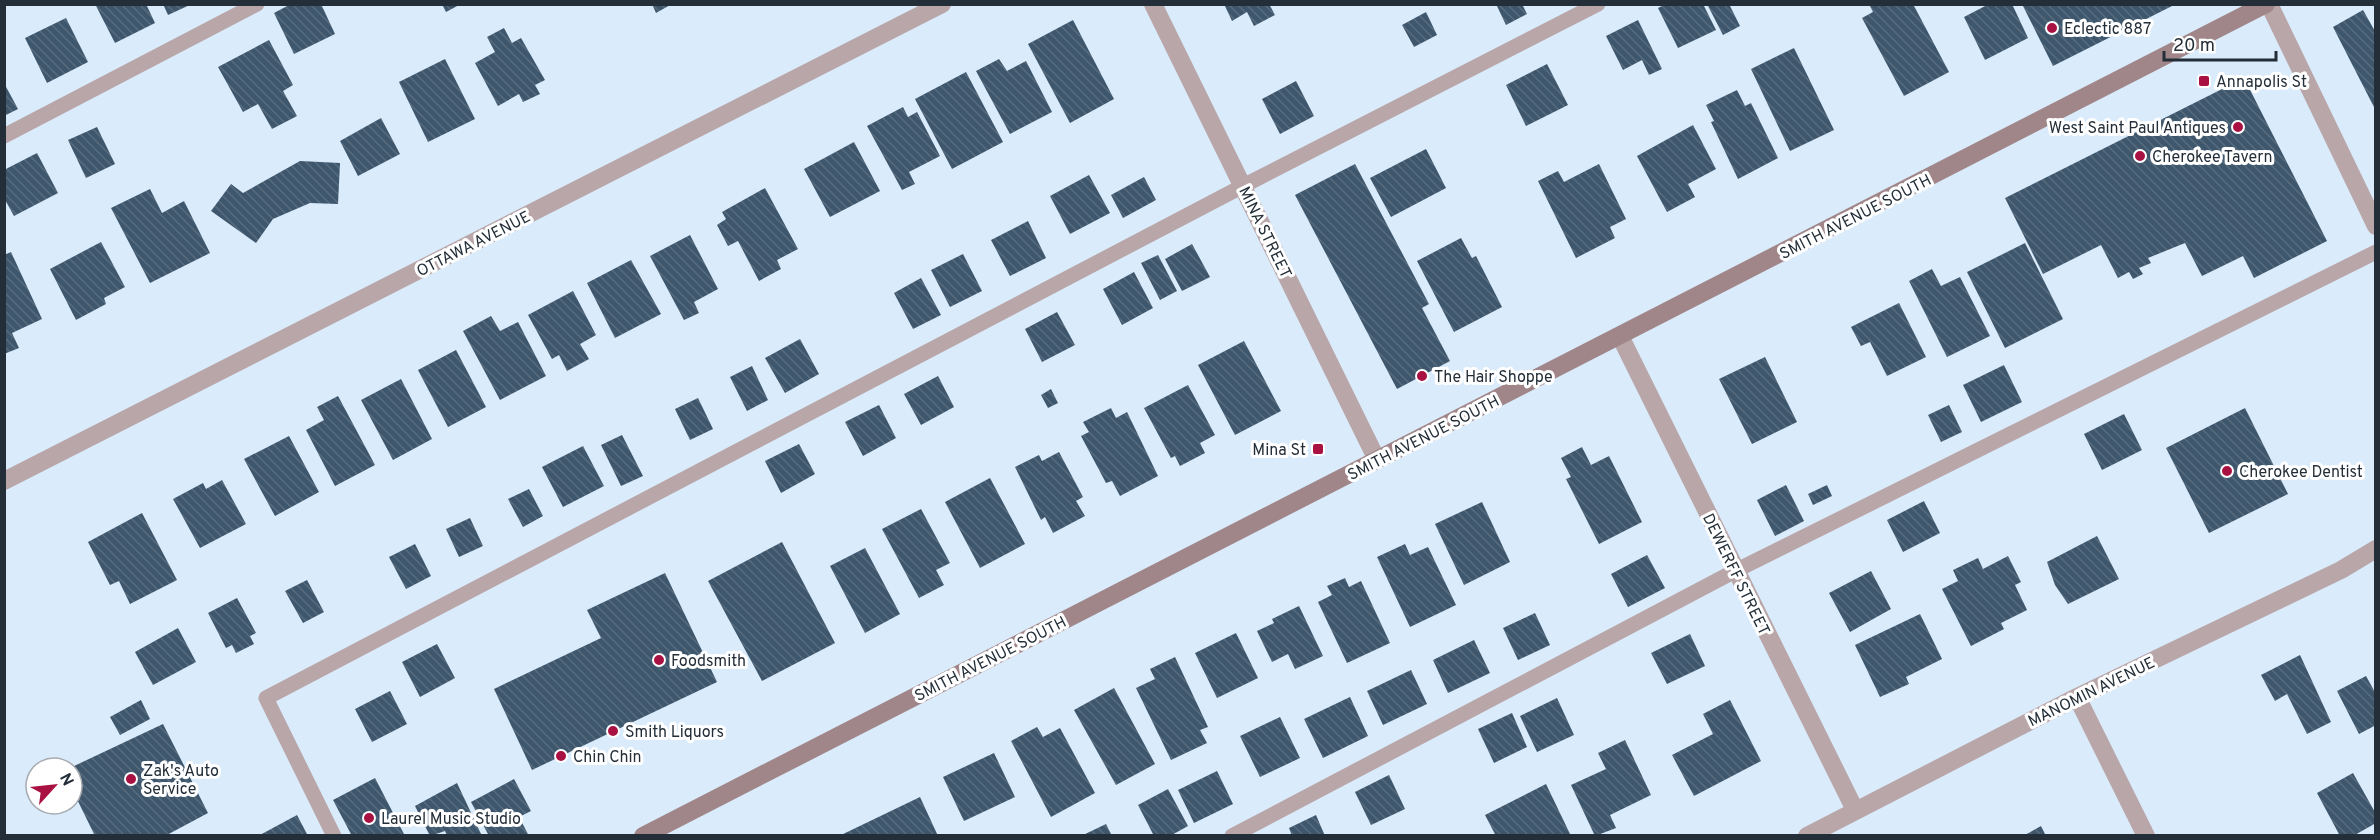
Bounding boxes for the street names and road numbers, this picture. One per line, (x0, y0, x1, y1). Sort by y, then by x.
street label: SMITH AVENUE SOUTH (1777, 171, 1935, 265)
street label: MINA STREET (1233, 184, 1295, 282)
street label: OTTAWA AVENUE (414, 207, 534, 282)
street label: SMITH AVENUE SOUTH (1345, 392, 1503, 486)
street label: DEWERFF STREET (1697, 511, 1773, 639)
street label: SMITH AVENUE SOUTH (912, 613, 1070, 707)
street label: MANOMIN AVENUE (2025, 653, 2159, 732)

